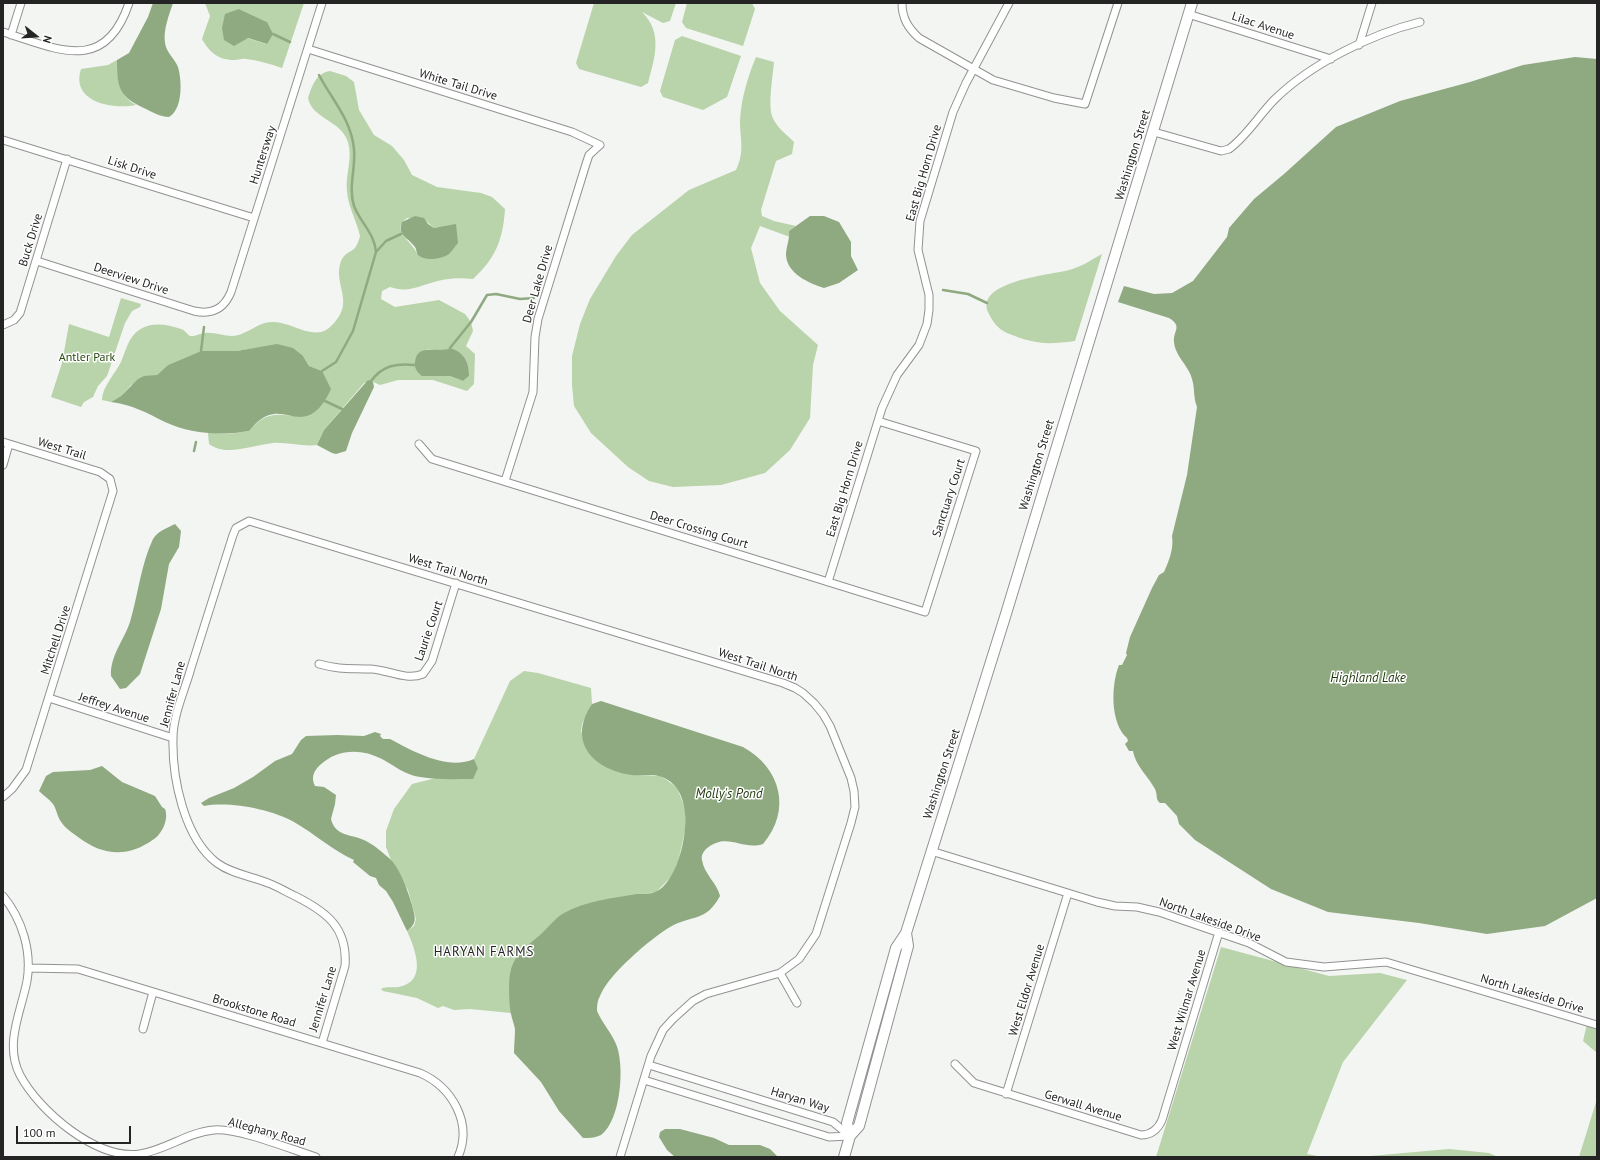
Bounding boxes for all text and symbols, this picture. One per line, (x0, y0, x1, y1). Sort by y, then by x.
street label: Lilac Avenue (1230, 9, 1296, 43)
north arrow (16, 16, 56, 56)
text: N (40, 34, 55, 45)
street label: White Tail Drive (417, 66, 499, 104)
street label: Washington Street (1112, 108, 1154, 202)
street label: East Big Horn Drive (903, 123, 945, 223)
street label: Huntersway (247, 124, 279, 186)
street label: Lisk Drive (106, 153, 158, 183)
street label: Buck Drive (16, 212, 46, 268)
street label: Deer Lake Drive (520, 243, 556, 325)
street label: Deerview Drive (92, 260, 170, 298)
park label: Antler Park (59, 351, 115, 365)
street label: Washington Street (1016, 418, 1058, 512)
street label: West Trail (36, 435, 88, 463)
street label: East Big Horn Drive (824, 439, 866, 539)
street label: Sanctuary Court (930, 457, 968, 539)
street label: Deer Crossing Court (648, 508, 750, 552)
street label: West Trail North (406, 551, 490, 589)
street label: Laurie Court (412, 599, 446, 663)
street label: Mitchell Drive (38, 604, 74, 676)
street label: West Trail North (716, 645, 800, 685)
street label: Jennifer Lane (157, 659, 189, 729)
water label: Highland Lake (1330, 670, 1406, 686)
street label: Jeffrey Avenue (77, 690, 151, 726)
street label: Washington Street (921, 727, 963, 821)
water label: Molly's Pond (695, 786, 763, 802)
street label: North Lakeside Drive (1157, 895, 1263, 945)
street label: West Eldor Avenue (1006, 942, 1048, 1038)
district label: HARYAN FARMS (434, 944, 534, 960)
street label: West Wilmar Avenue (1165, 948, 1209, 1052)
street label: Jennifer Lane (306, 965, 340, 1033)
street label: North Lakeside Drive (1479, 971, 1585, 1017)
street label: Brookstone Road (211, 991, 297, 1031)
street label: Haryan Way (769, 1084, 831, 1116)
street label: Gerwall Avenue (1043, 1087, 1123, 1125)
street label: Alleghany Road (227, 1115, 307, 1149)
scale bar (18, 1118, 133, 1144)
text: 100 m (23, 1125, 56, 1140)

